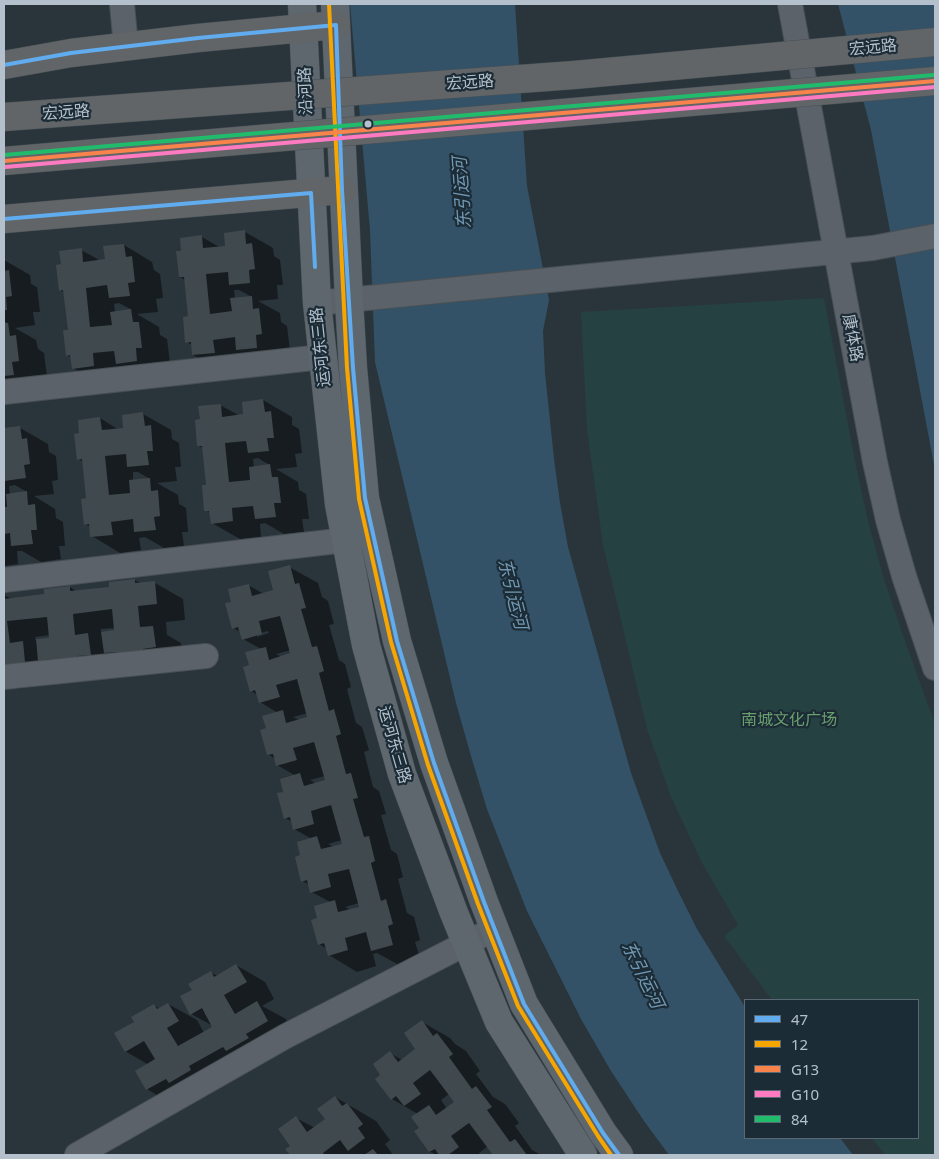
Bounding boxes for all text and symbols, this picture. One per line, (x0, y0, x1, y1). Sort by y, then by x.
street label: 宏远路 (848, 36, 898, 60)
street label: 沿河路 (296, 67, 316, 115)
street label: 宏远路 (445, 72, 495, 94)
street label: 宏远路 (41, 102, 91, 124)
unlabelled marker (363, 119, 373, 129)
water label: 东引运河 (450, 156, 476, 230)
street label: 运河东三路 (307, 306, 335, 388)
street label: 康体路 (838, 313, 866, 363)
water label: 东引运河 (493, 556, 531, 632)
street label: 运河东三路 (374, 704, 414, 786)
park label: 南城文化广场 (741, 710, 837, 730)
water label: 东引运河 (617, 938, 667, 1012)
legend (744, 999, 919, 1139)
text: 47 (791, 1009, 808, 1029)
text: 12 (791, 1034, 808, 1054)
text: G13 (791, 1059, 819, 1079)
text: G10 (791, 1084, 819, 1104)
text: 84 (791, 1109, 808, 1129)

